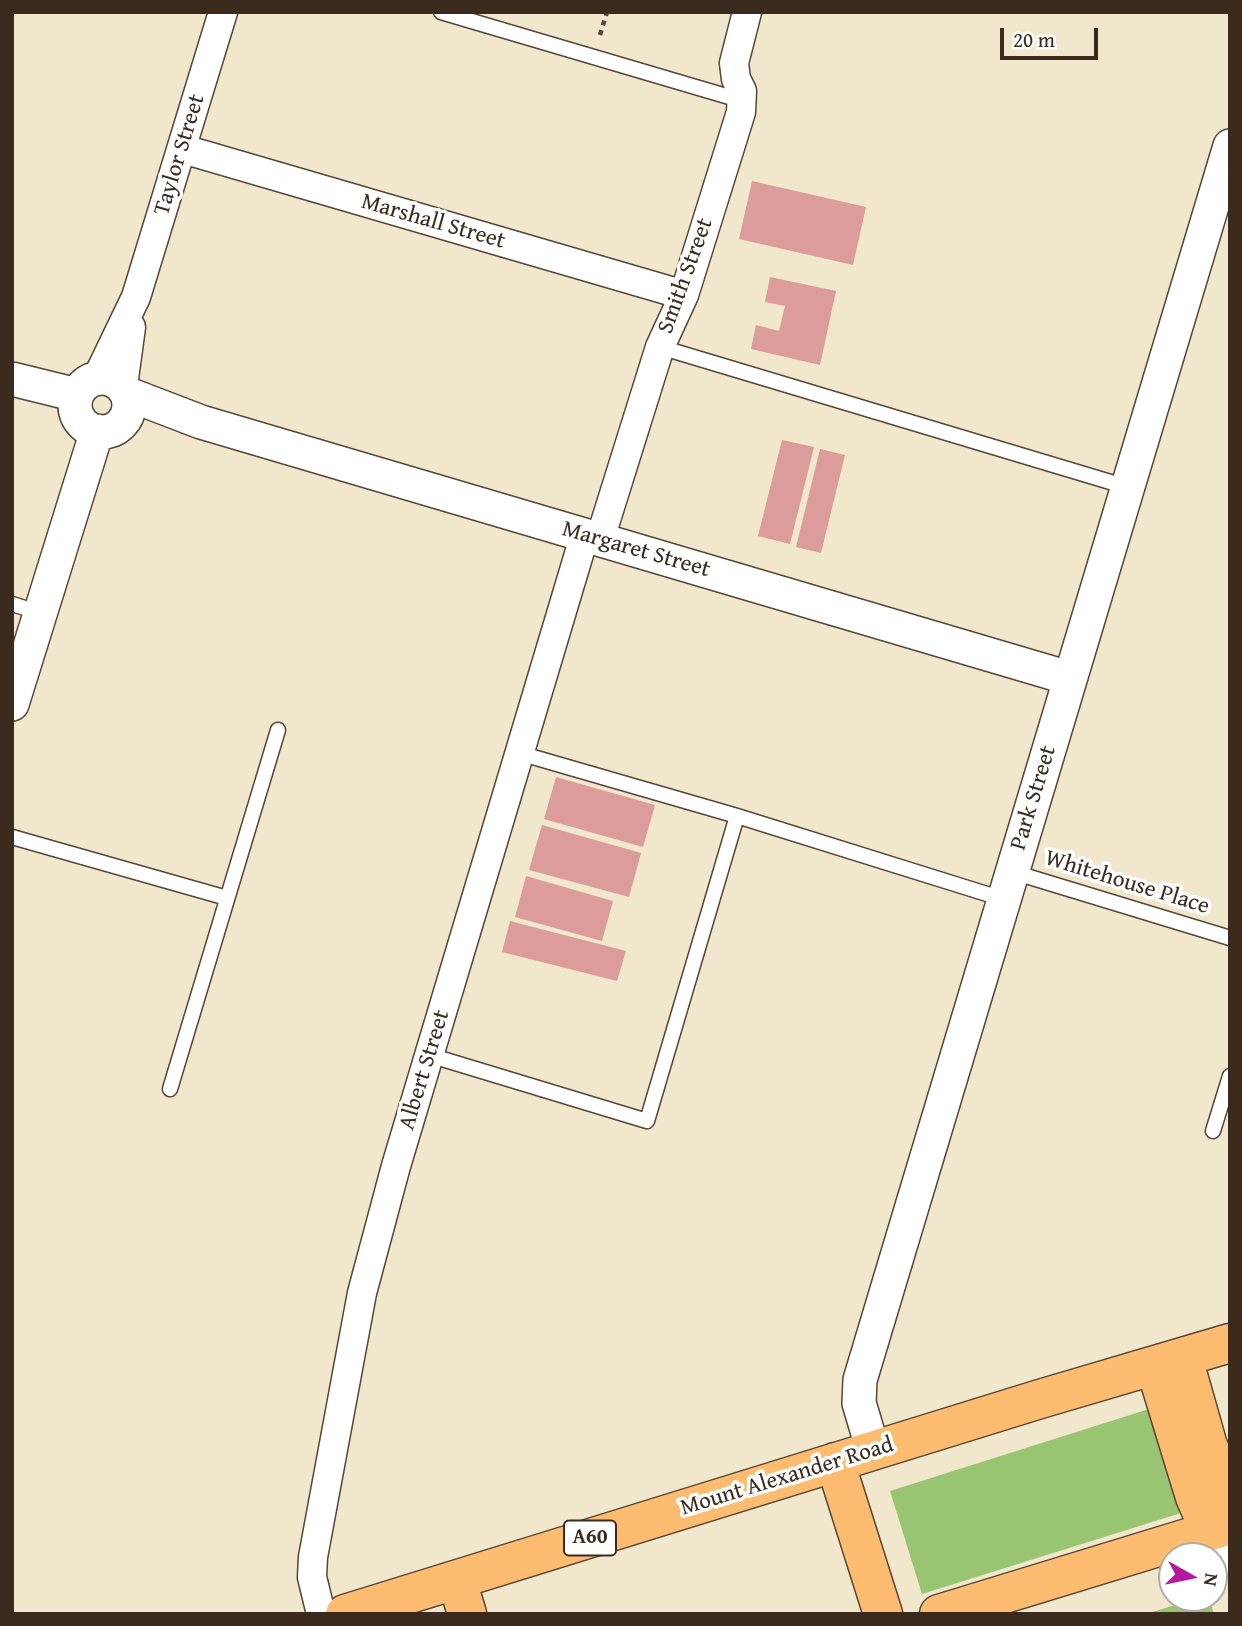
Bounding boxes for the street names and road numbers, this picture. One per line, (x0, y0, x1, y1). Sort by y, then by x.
street label: Taylor Street (148, 91, 212, 219)
street label: Marshall Street (358, 188, 508, 256)
street label: Smith Street (652, 215, 720, 337)
street label: Margaret Street (559, 516, 713, 584)
street label: Park Street (1005, 742, 1063, 854)
street label: Whitehouse Place (1041, 845, 1213, 921)
street label: Albert Street (394, 1007, 456, 1133)
street label: Mount Alexander Road (677, 1431, 897, 1523)
road number: A60 (564, 1520, 616, 1556)

